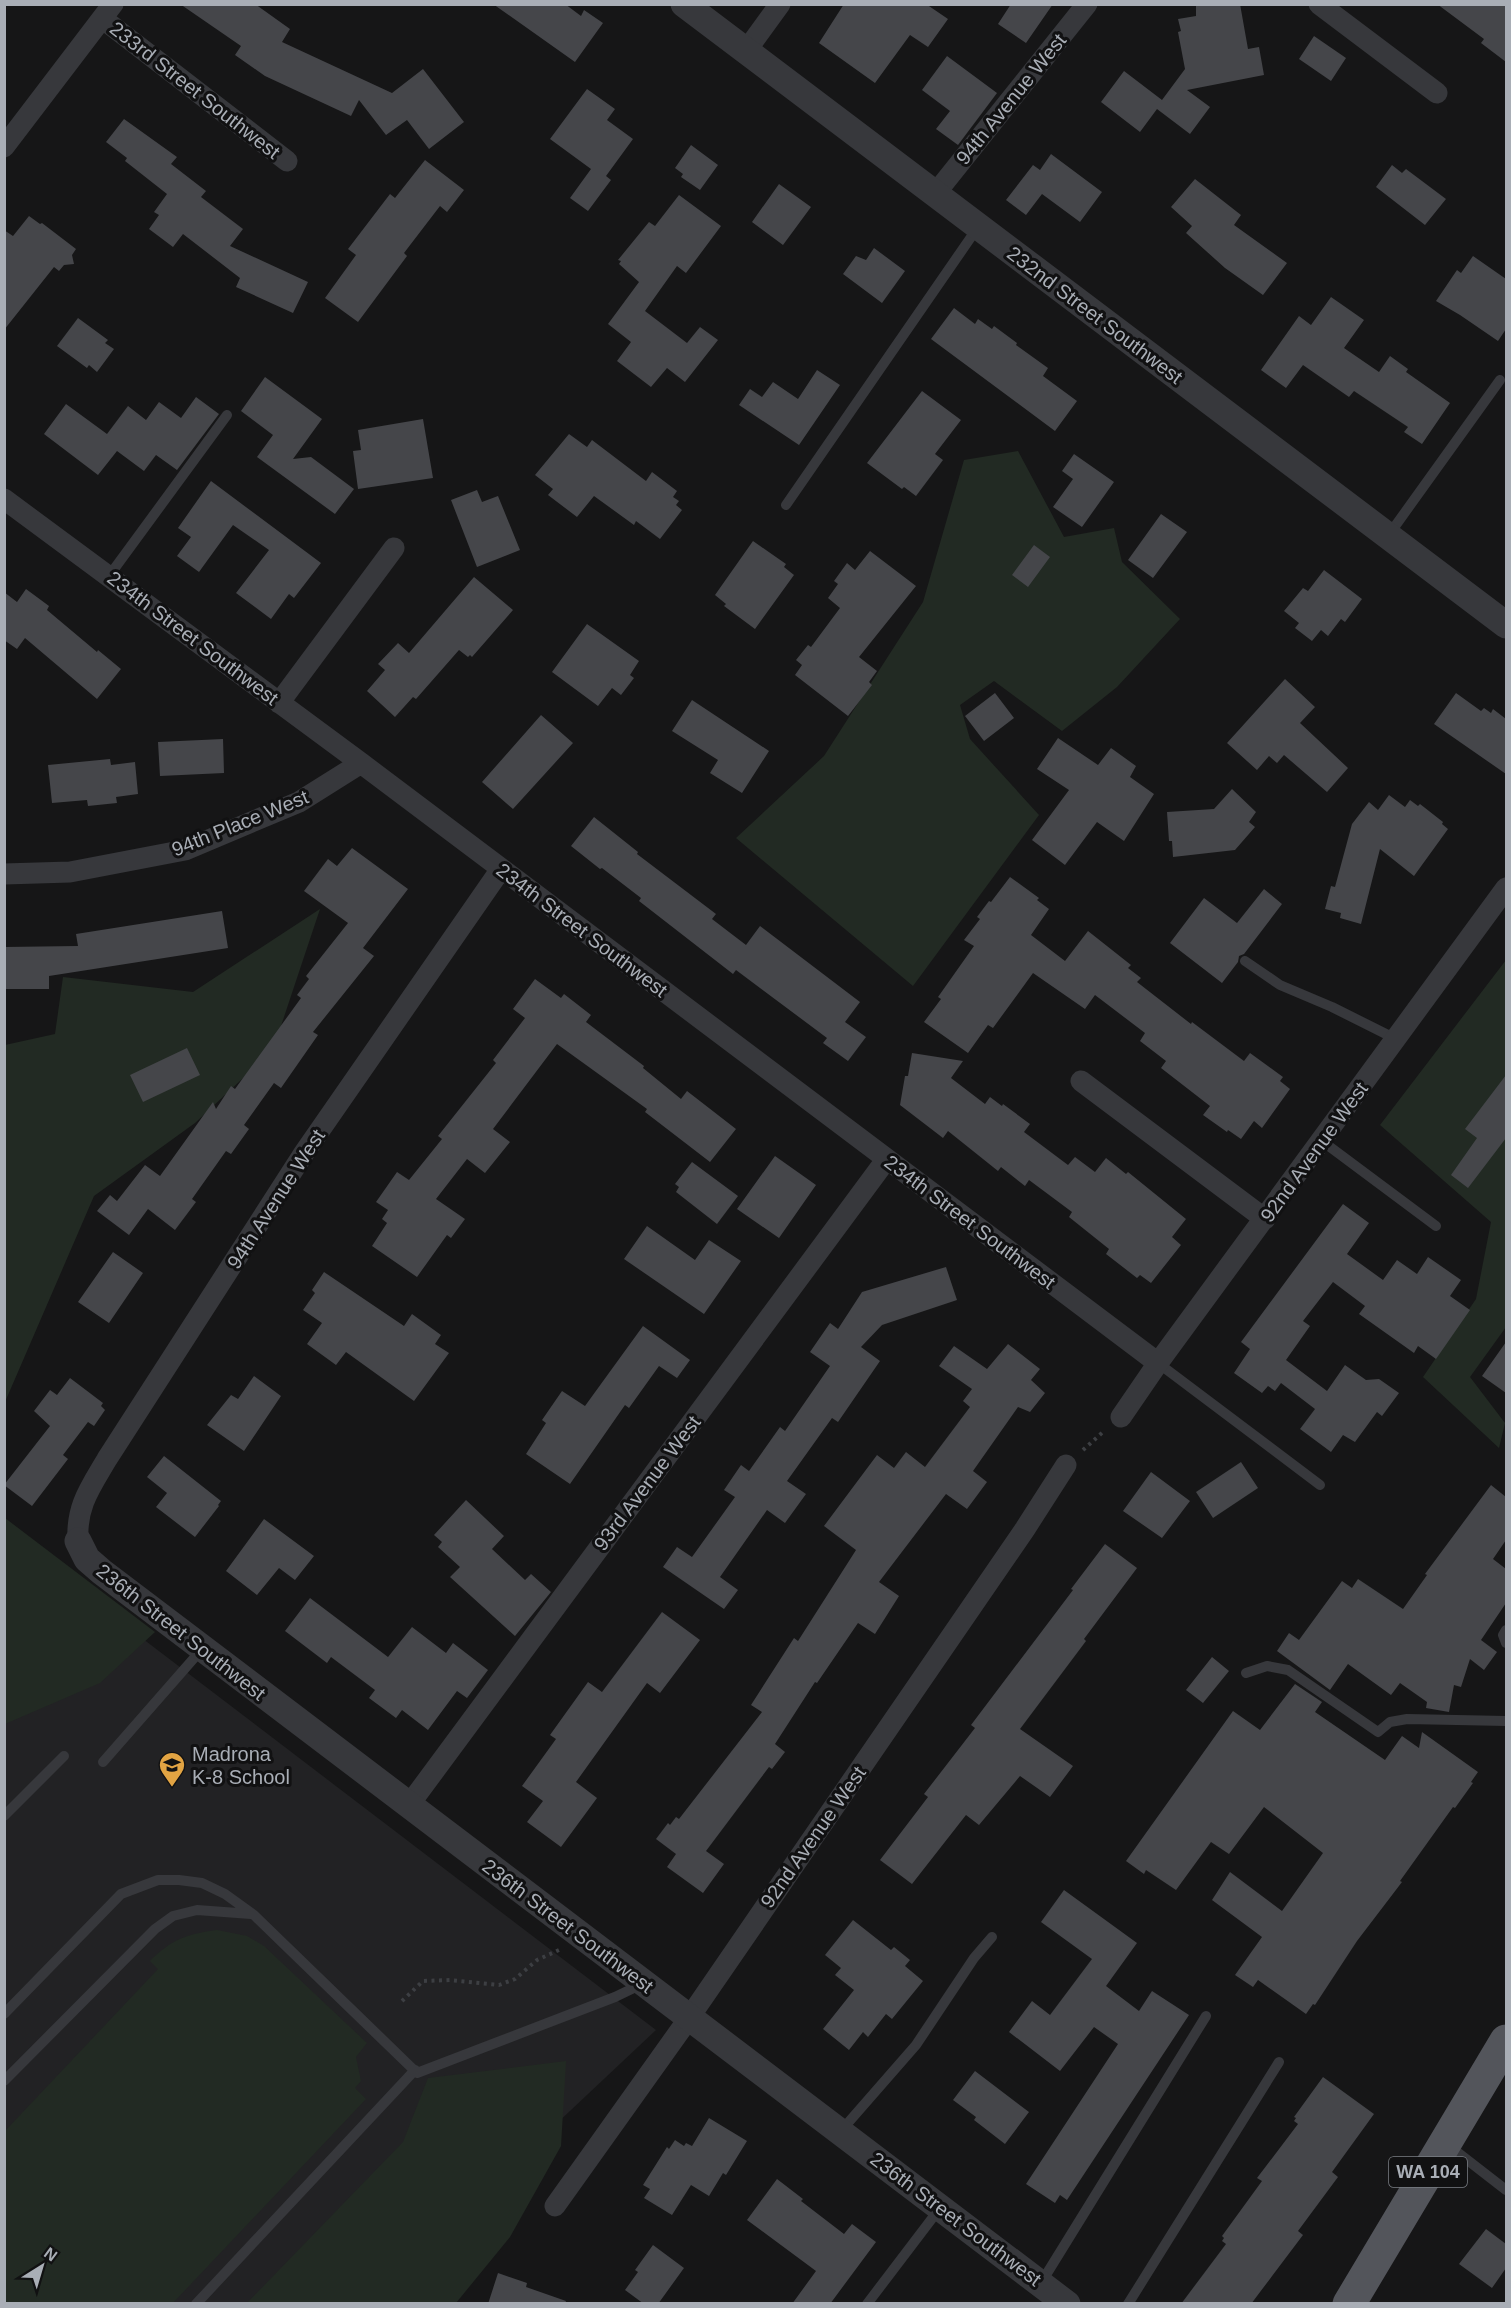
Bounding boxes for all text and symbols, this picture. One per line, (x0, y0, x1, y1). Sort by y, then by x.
street label: 233rd Street Southwest (106, 17, 284, 163)
street label: 94th Avenue West (952, 29, 1071, 169)
street label: 232nd Street Southwest (1003, 242, 1187, 388)
street label: 234th Street Southwest (103, 567, 283, 710)
street label: 94th Place West (169, 785, 312, 860)
street label: 234th Street Southwest (492, 859, 672, 1002)
street label: 92nd Avenue West (1256, 1078, 1372, 1226)
street label: 94th Avenue West (223, 1125, 329, 1273)
street label: 234th Street Southwest (880, 1151, 1060, 1294)
street label: 93rd Avenue West (589, 1411, 705, 1555)
street label: 236th Street Southwest (92, 1559, 270, 1705)
place label: Madrona K-8 School (192, 1743, 290, 1788)
school or university icon: Madrona K-8 School (157, 1750, 187, 1788)
street label: 92nd Avenue West (756, 1762, 870, 1912)
street label: 236th Street Southwest (478, 1855, 658, 1998)
street label: 236th Street Southwest (866, 2148, 1046, 2291)
road number: WA 104 (1389, 2157, 1467, 2187)
north arrow (12, 2236, 72, 2296)
text: N (41, 2244, 60, 2265)

